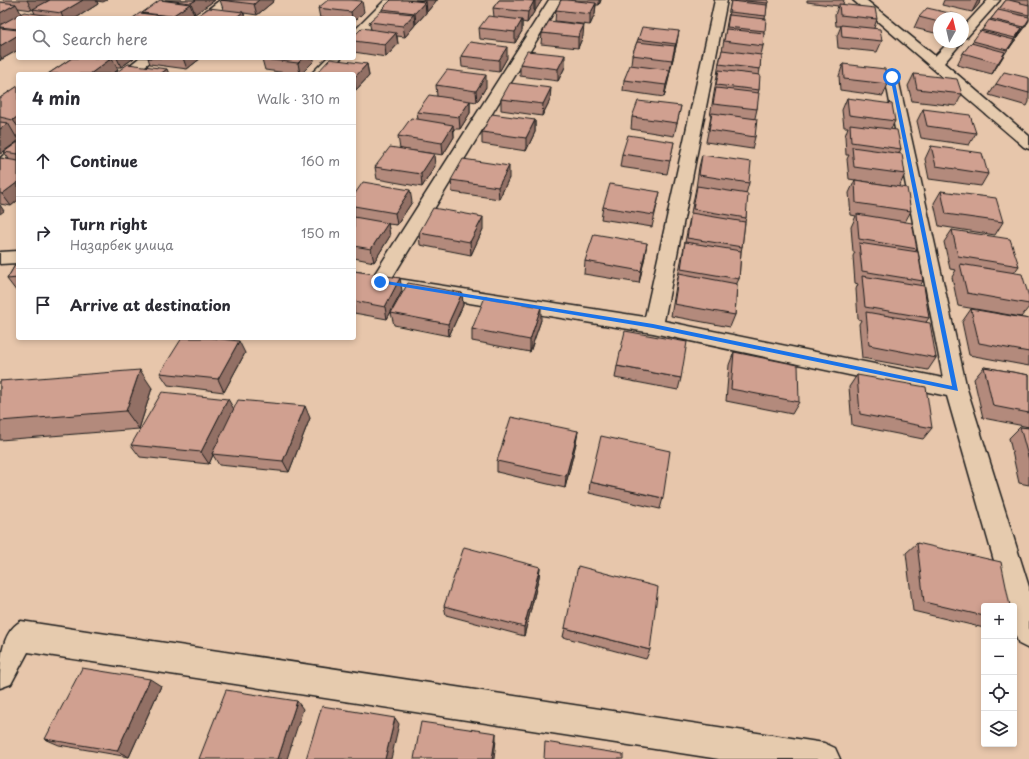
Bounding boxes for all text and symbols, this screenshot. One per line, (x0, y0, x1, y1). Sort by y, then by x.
north arrow (933, 12, 969, 48)
search box (16, 16, 356, 60)
icon: search (30, 27, 52, 49)
text: Search here (62, 27, 148, 50)
route start (883, 68, 901, 86)
text: 4 min (32, 85, 80, 111)
text: Walk · 310 m (257, 89, 340, 108)
text: Continue (70, 149, 138, 172)
icon: ahead (32, 150, 54, 172)
text: 160 m (301, 151, 340, 170)
text: Turn right (70, 212, 147, 235)
icon: right (32, 222, 54, 244)
text: 150 m (301, 223, 340, 242)
text: Назарбек улица (70, 235, 174, 254)
route end (371, 273, 389, 291)
text: Arrive at destination (70, 293, 231, 316)
icon: arrive (32, 294, 54, 316)
map controls (981, 603, 1017, 747)
button: + (981, 603, 1017, 639)
button: − (981, 639, 1017, 675)
button: locate (981, 675, 1017, 711)
button: layers (981, 711, 1017, 747)

